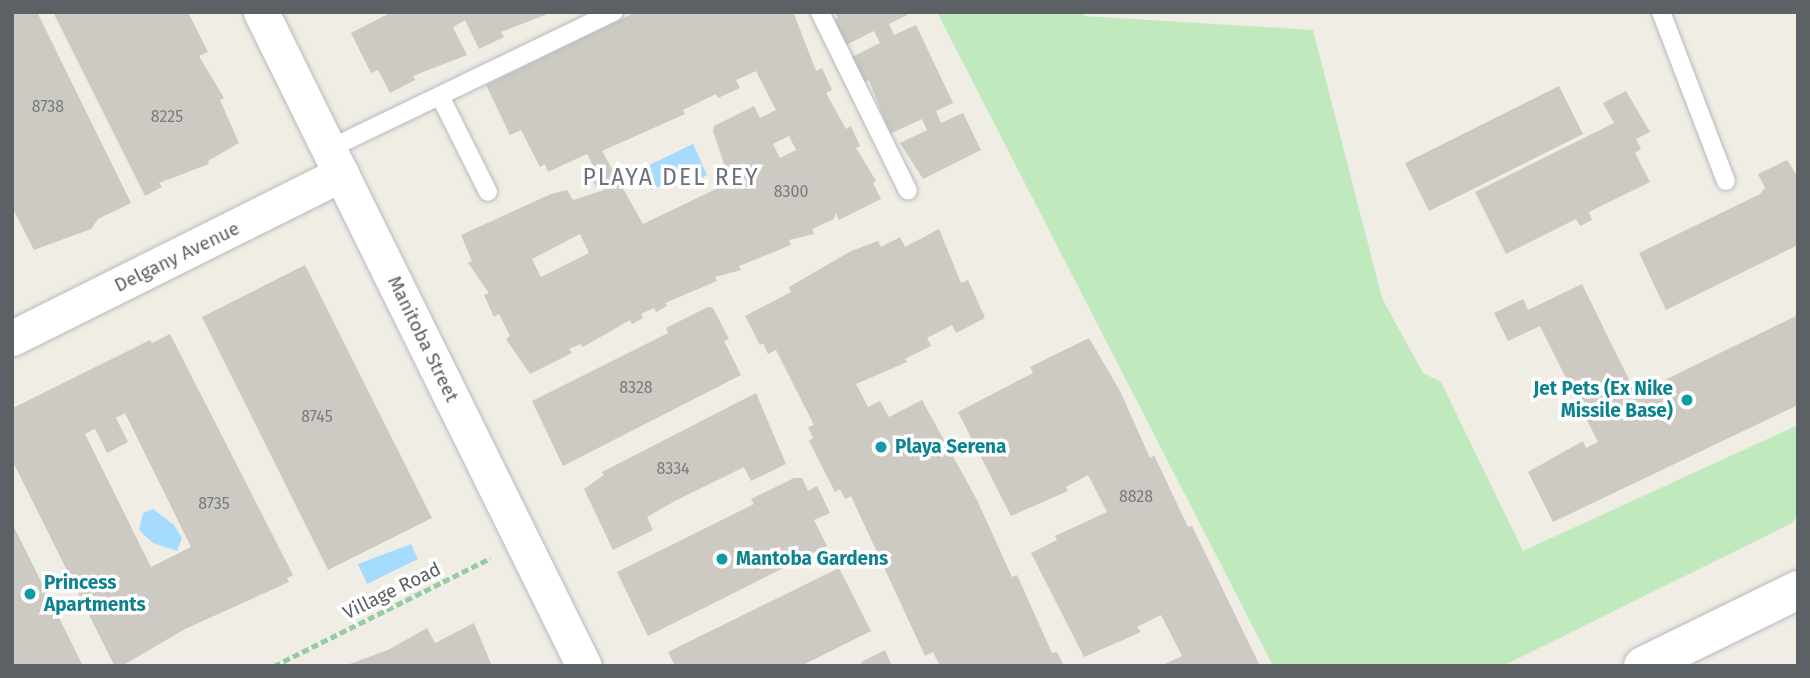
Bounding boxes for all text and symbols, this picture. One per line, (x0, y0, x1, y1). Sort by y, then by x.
house number: 8738 (32, 97, 64, 117)
house number: 8225 (151, 107, 183, 127)
district label: PLAYA DEL REY (584, 163, 758, 191)
house number: 8300 (774, 182, 808, 202)
street label: Delgany Avenue (111, 217, 243, 297)
street label: Manitoba Street (383, 272, 463, 406)
house number: 8328 (619, 378, 653, 398)
place label: Jet Pets (Ex Nike Missile Base) (1533, 378, 1673, 422)
marker: Jet Pets (Ex Nike Missile Base) (1679, 392, 1695, 408)
house number: 8745 (301, 407, 333, 427)
place label: Playa Serena (895, 436, 1006, 458)
marker: Playa Serena (873, 439, 889, 455)
house number: 8334 (656, 459, 690, 479)
house number: 8828 (1119, 487, 1153, 507)
house number: 8735 (198, 494, 230, 514)
place label: Mantoba Gardens (736, 548, 888, 570)
marker: Mantoba Gardens (714, 551, 730, 567)
street label: Village Road (339, 558, 445, 624)
place label: Princess Apartments (44, 572, 146, 616)
marker: Princess Apartments (22, 586, 38, 602)

